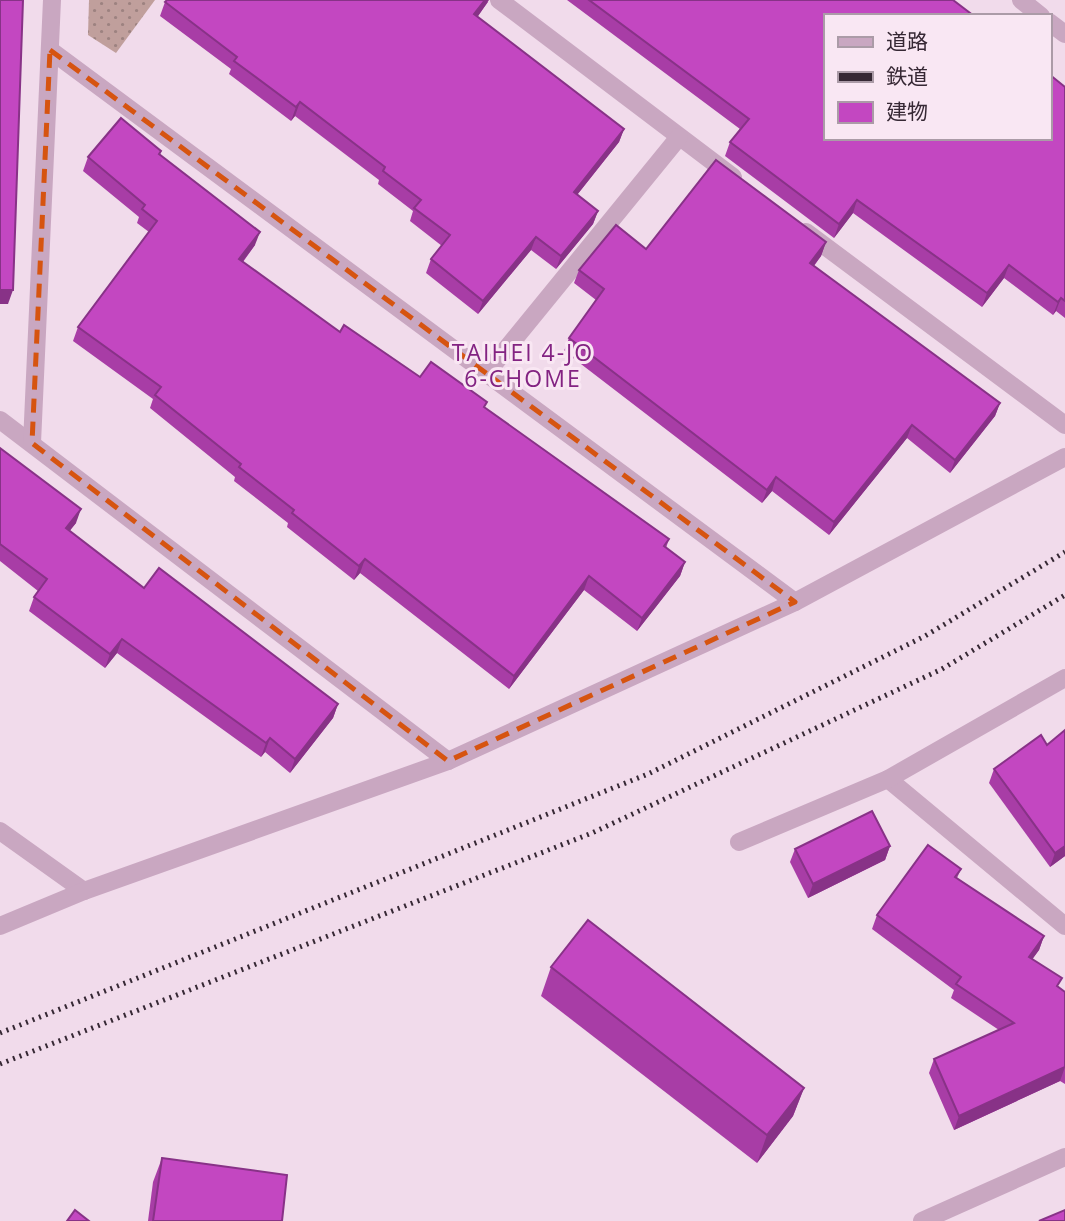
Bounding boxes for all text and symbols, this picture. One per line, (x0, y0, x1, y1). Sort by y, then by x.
legend (824, 14, 1051, 140)
text: 道路 (886, 27, 928, 55)
text: 鉄道 (886, 62, 928, 90)
text: 建物 (886, 97, 928, 125)
district label: TAIHEI 4-JO 6-CHOME (452, 336, 594, 394)

